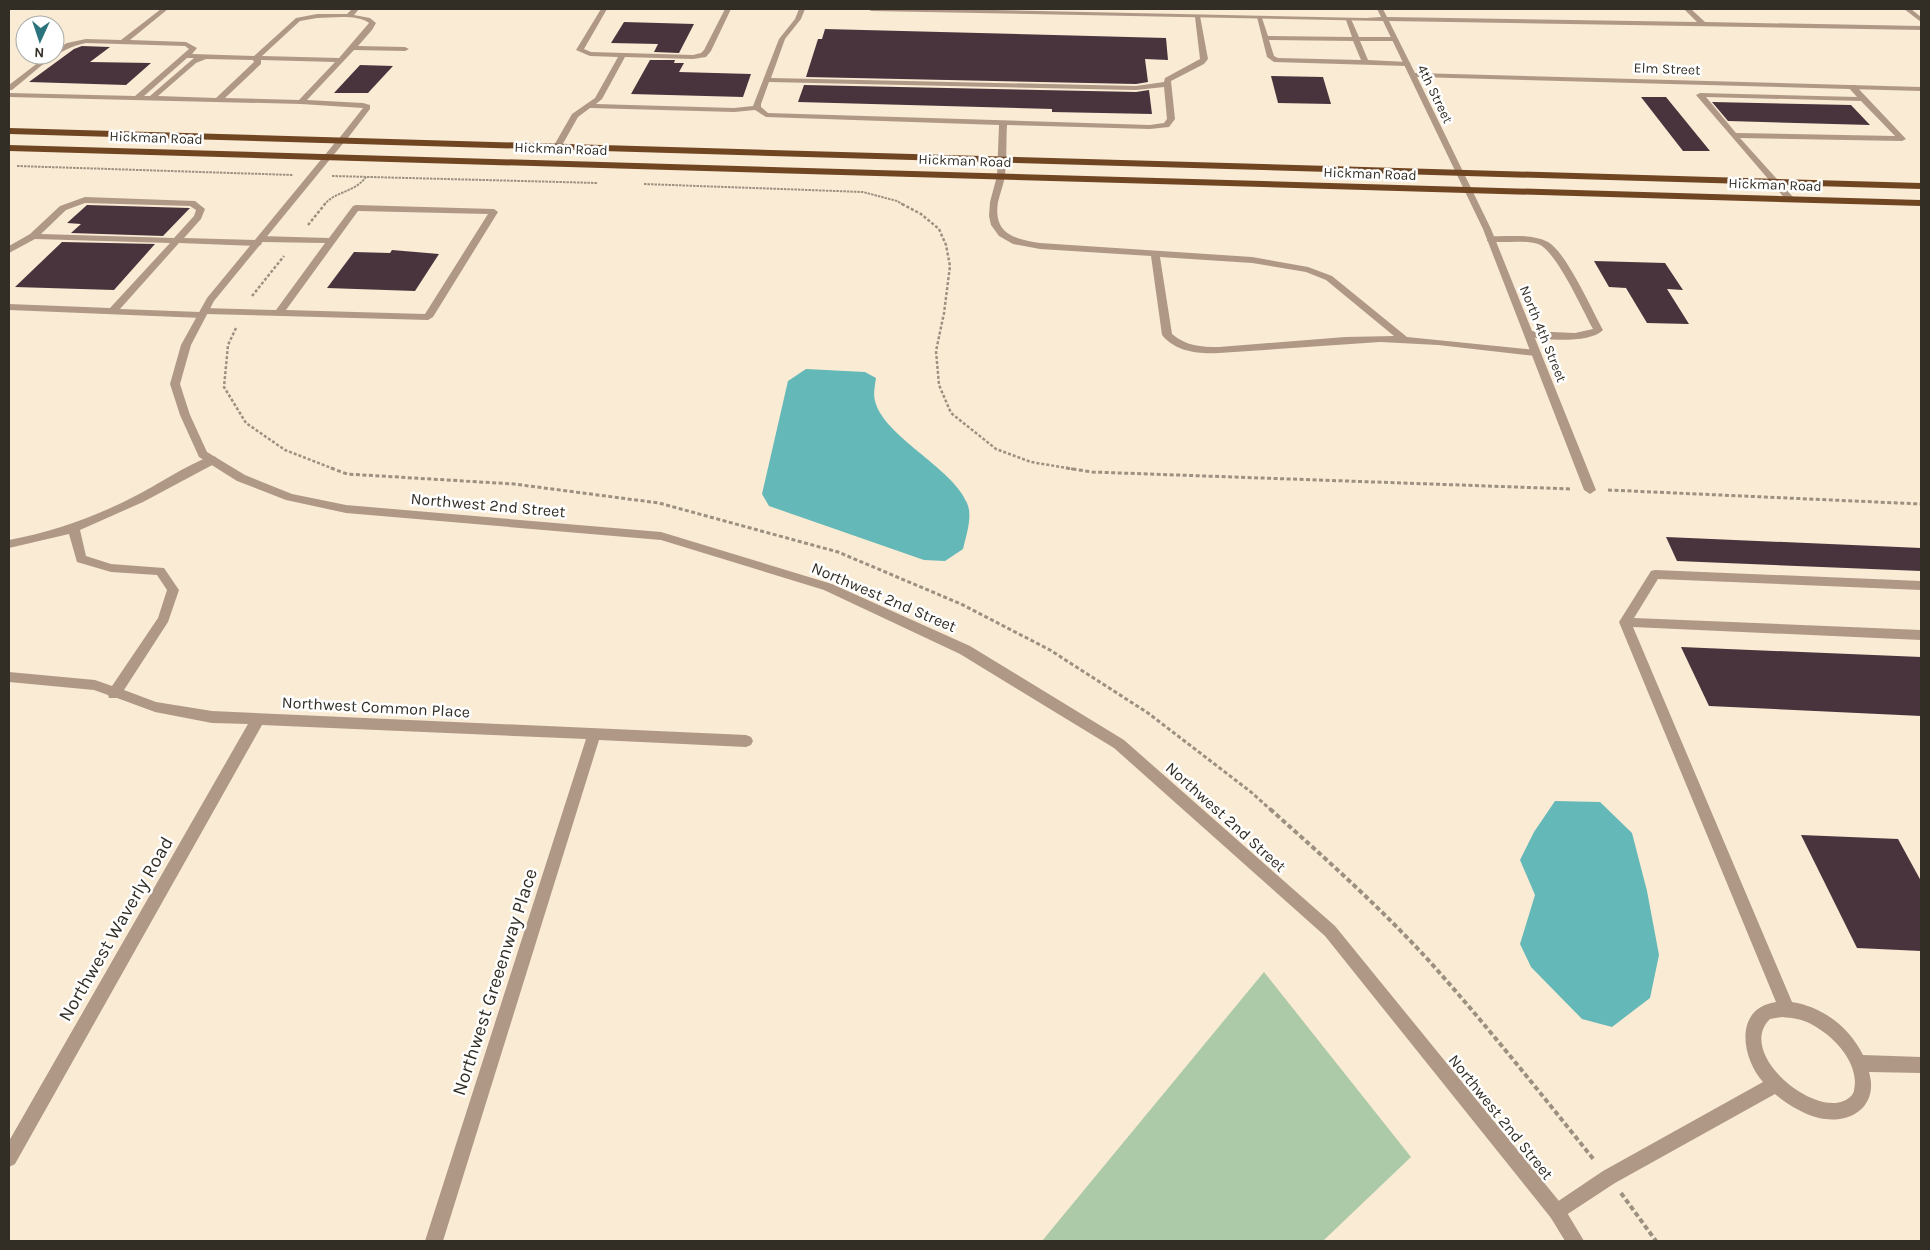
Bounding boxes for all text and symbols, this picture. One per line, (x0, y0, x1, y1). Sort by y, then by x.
north arrow (15, 15, 65, 65)
text: N (34, 44, 45, 61)
street label: Elm Street (1633, 59, 1701, 79)
street label: 4th Street (1413, 62, 1457, 126)
street label: Hickman Road (109, 128, 203, 148)
street label: Hickman Road (514, 139, 608, 159)
street label: Hickman Road (918, 151, 1012, 171)
street label: Hickman Road (1323, 164, 1417, 184)
street label: Hickman Road (1728, 175, 1822, 195)
street label: North 4th Street (1516, 283, 1570, 385)
street label: Northwest 2nd Street (410, 489, 566, 521)
street label: Northwest 2nd Street (809, 558, 959, 636)
street label: Northwest Common Place (281, 693, 471, 721)
street label: Northwest 2nd Street (1162, 758, 1290, 876)
street label: Northwest Waverly Road (54, 833, 178, 1025)
street label: Northwest Greeenway Place (448, 866, 542, 1098)
street label: Northwest 2nd Street (1445, 1051, 1557, 1183)

